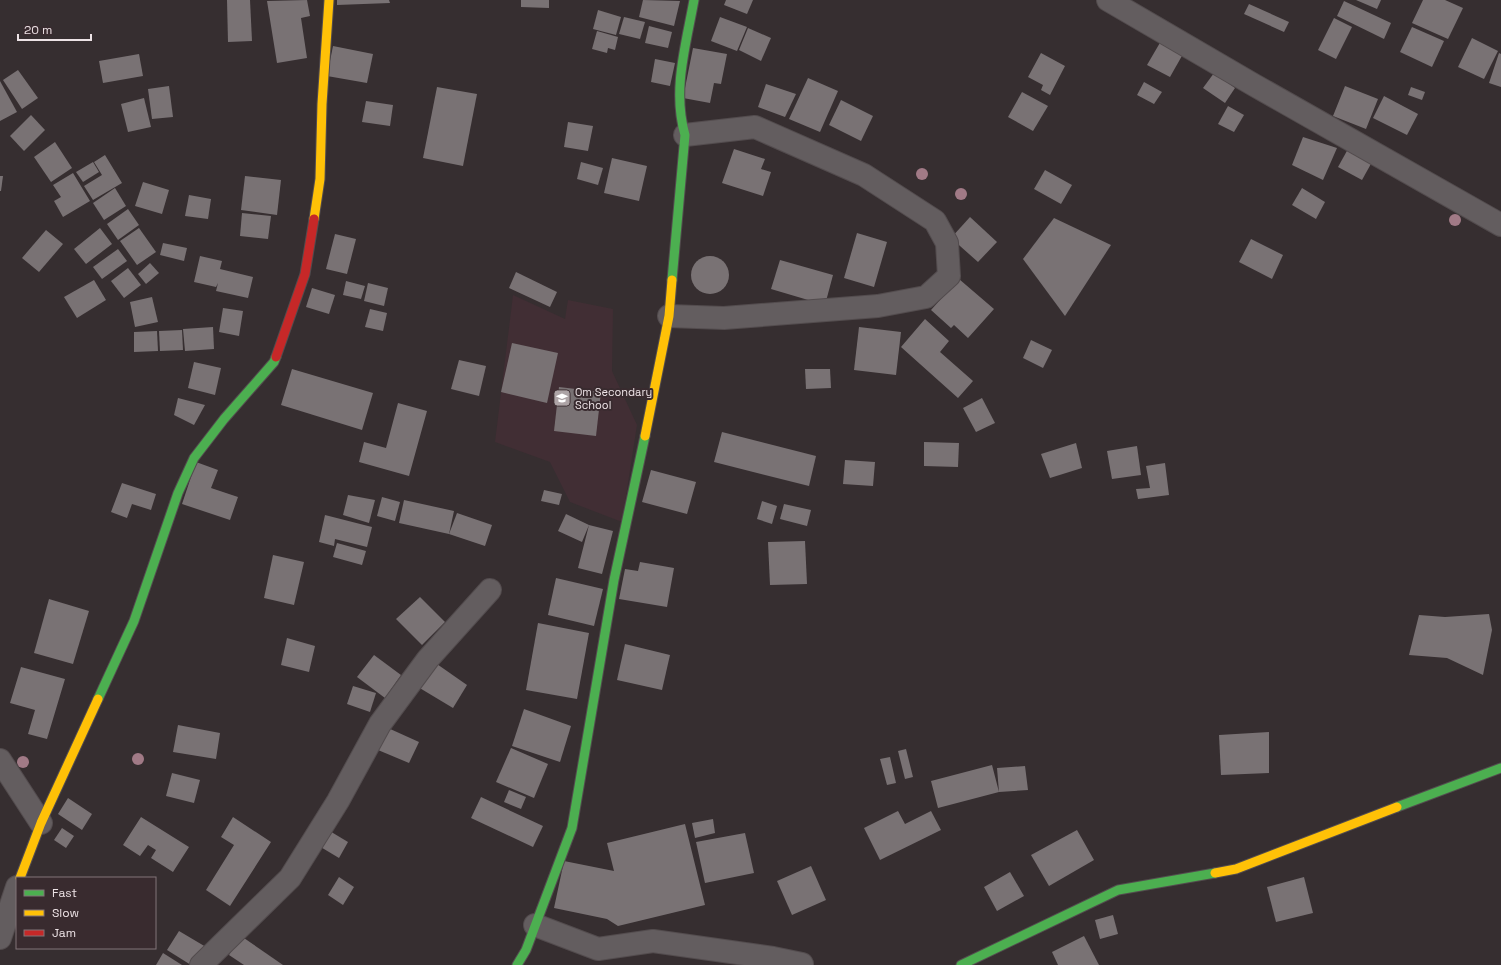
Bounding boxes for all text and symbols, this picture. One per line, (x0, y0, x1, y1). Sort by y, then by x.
scale bar (18, 16, 91, 42)
text: 20 m (24, 22, 52, 38)
place label: Om Secondary School (575, 385, 652, 412)
school or university icon: Om Secondary School (552, 388, 572, 408)
legend (16, 877, 156, 949)
text: Fast (52, 885, 77, 901)
text: Slow (52, 905, 79, 921)
text: Jam (52, 925, 76, 941)

